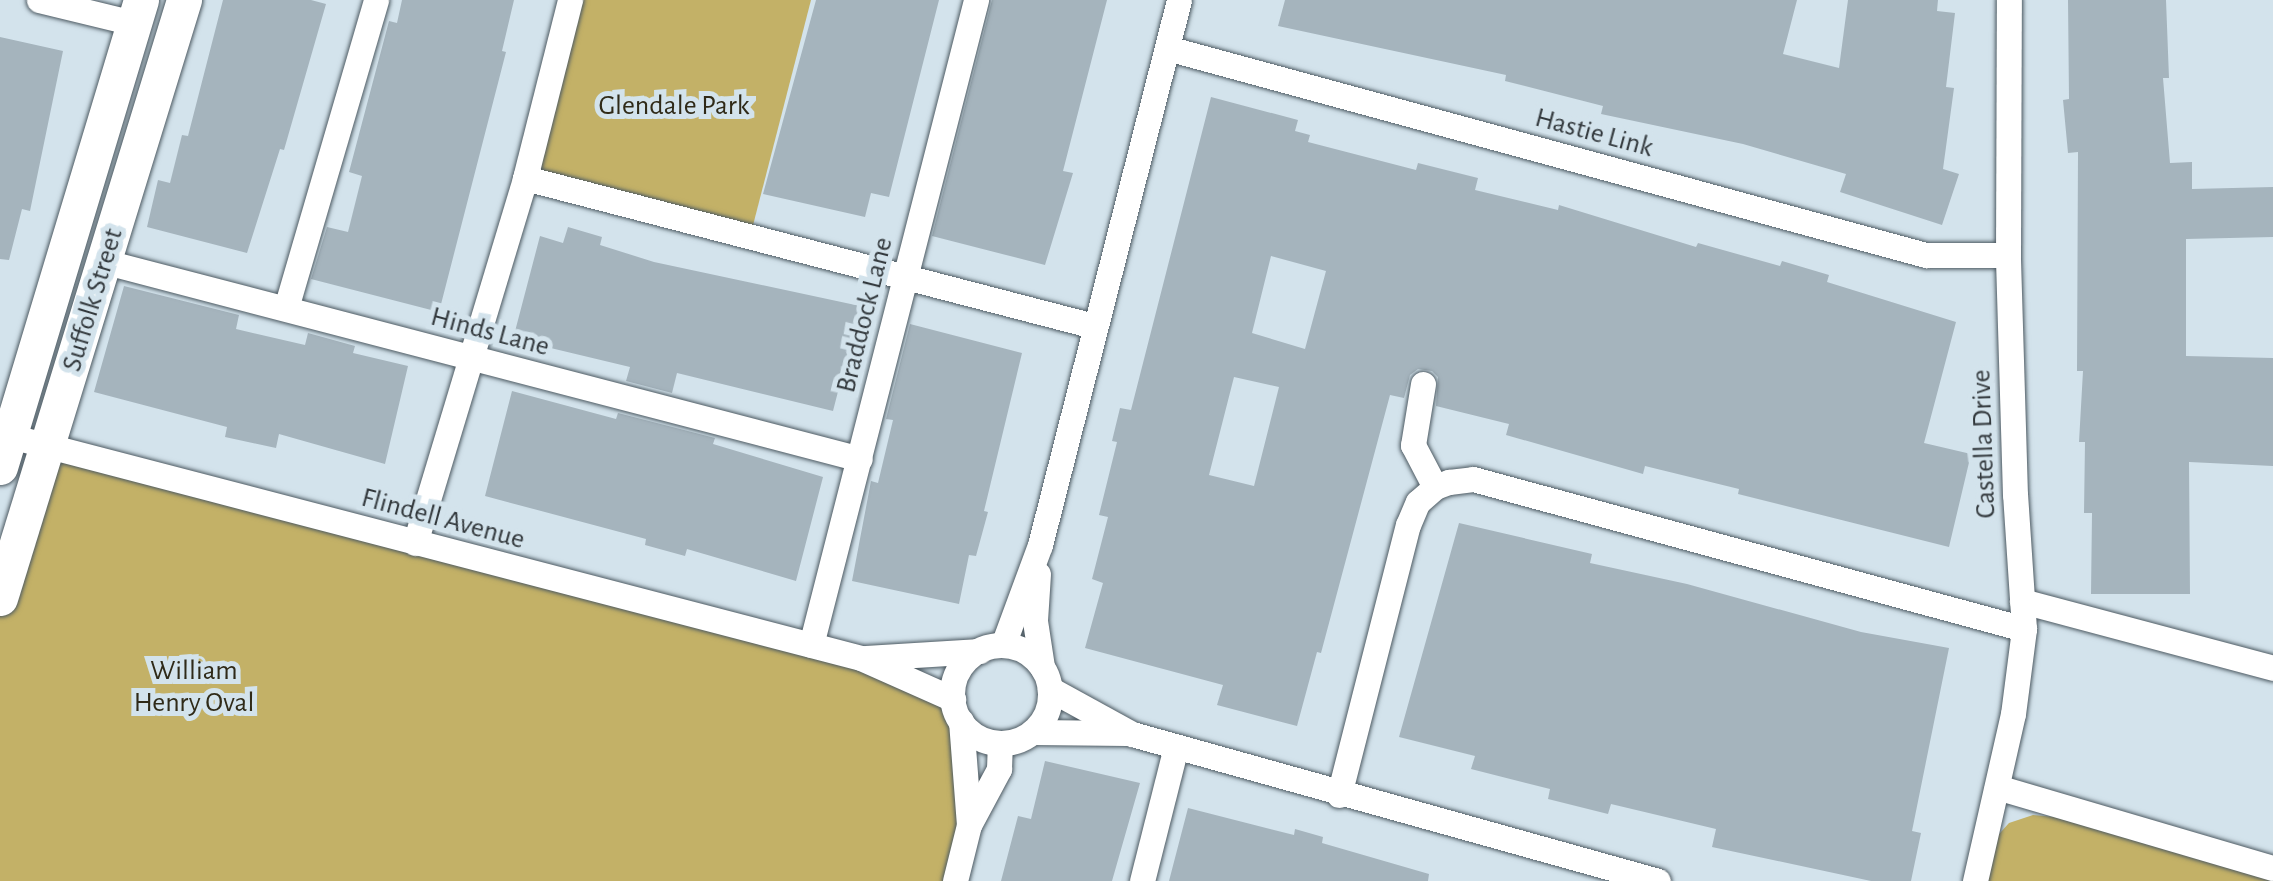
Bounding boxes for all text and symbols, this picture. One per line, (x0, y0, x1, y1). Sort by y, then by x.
park label: Glendale Park (598, 89, 750, 123)
street label: Hastie Link (1531, 101, 1657, 165)
street label: Suffolk Street (55, 225, 131, 375)
street label: Braddock Lane (829, 234, 901, 396)
street label: Hinds Lane (427, 300, 553, 364)
street label: Castella Drive (1965, 369, 2003, 519)
street label: Flindell Avenue (358, 481, 528, 557)
park label: William Henry Oval (134, 654, 254, 720)

